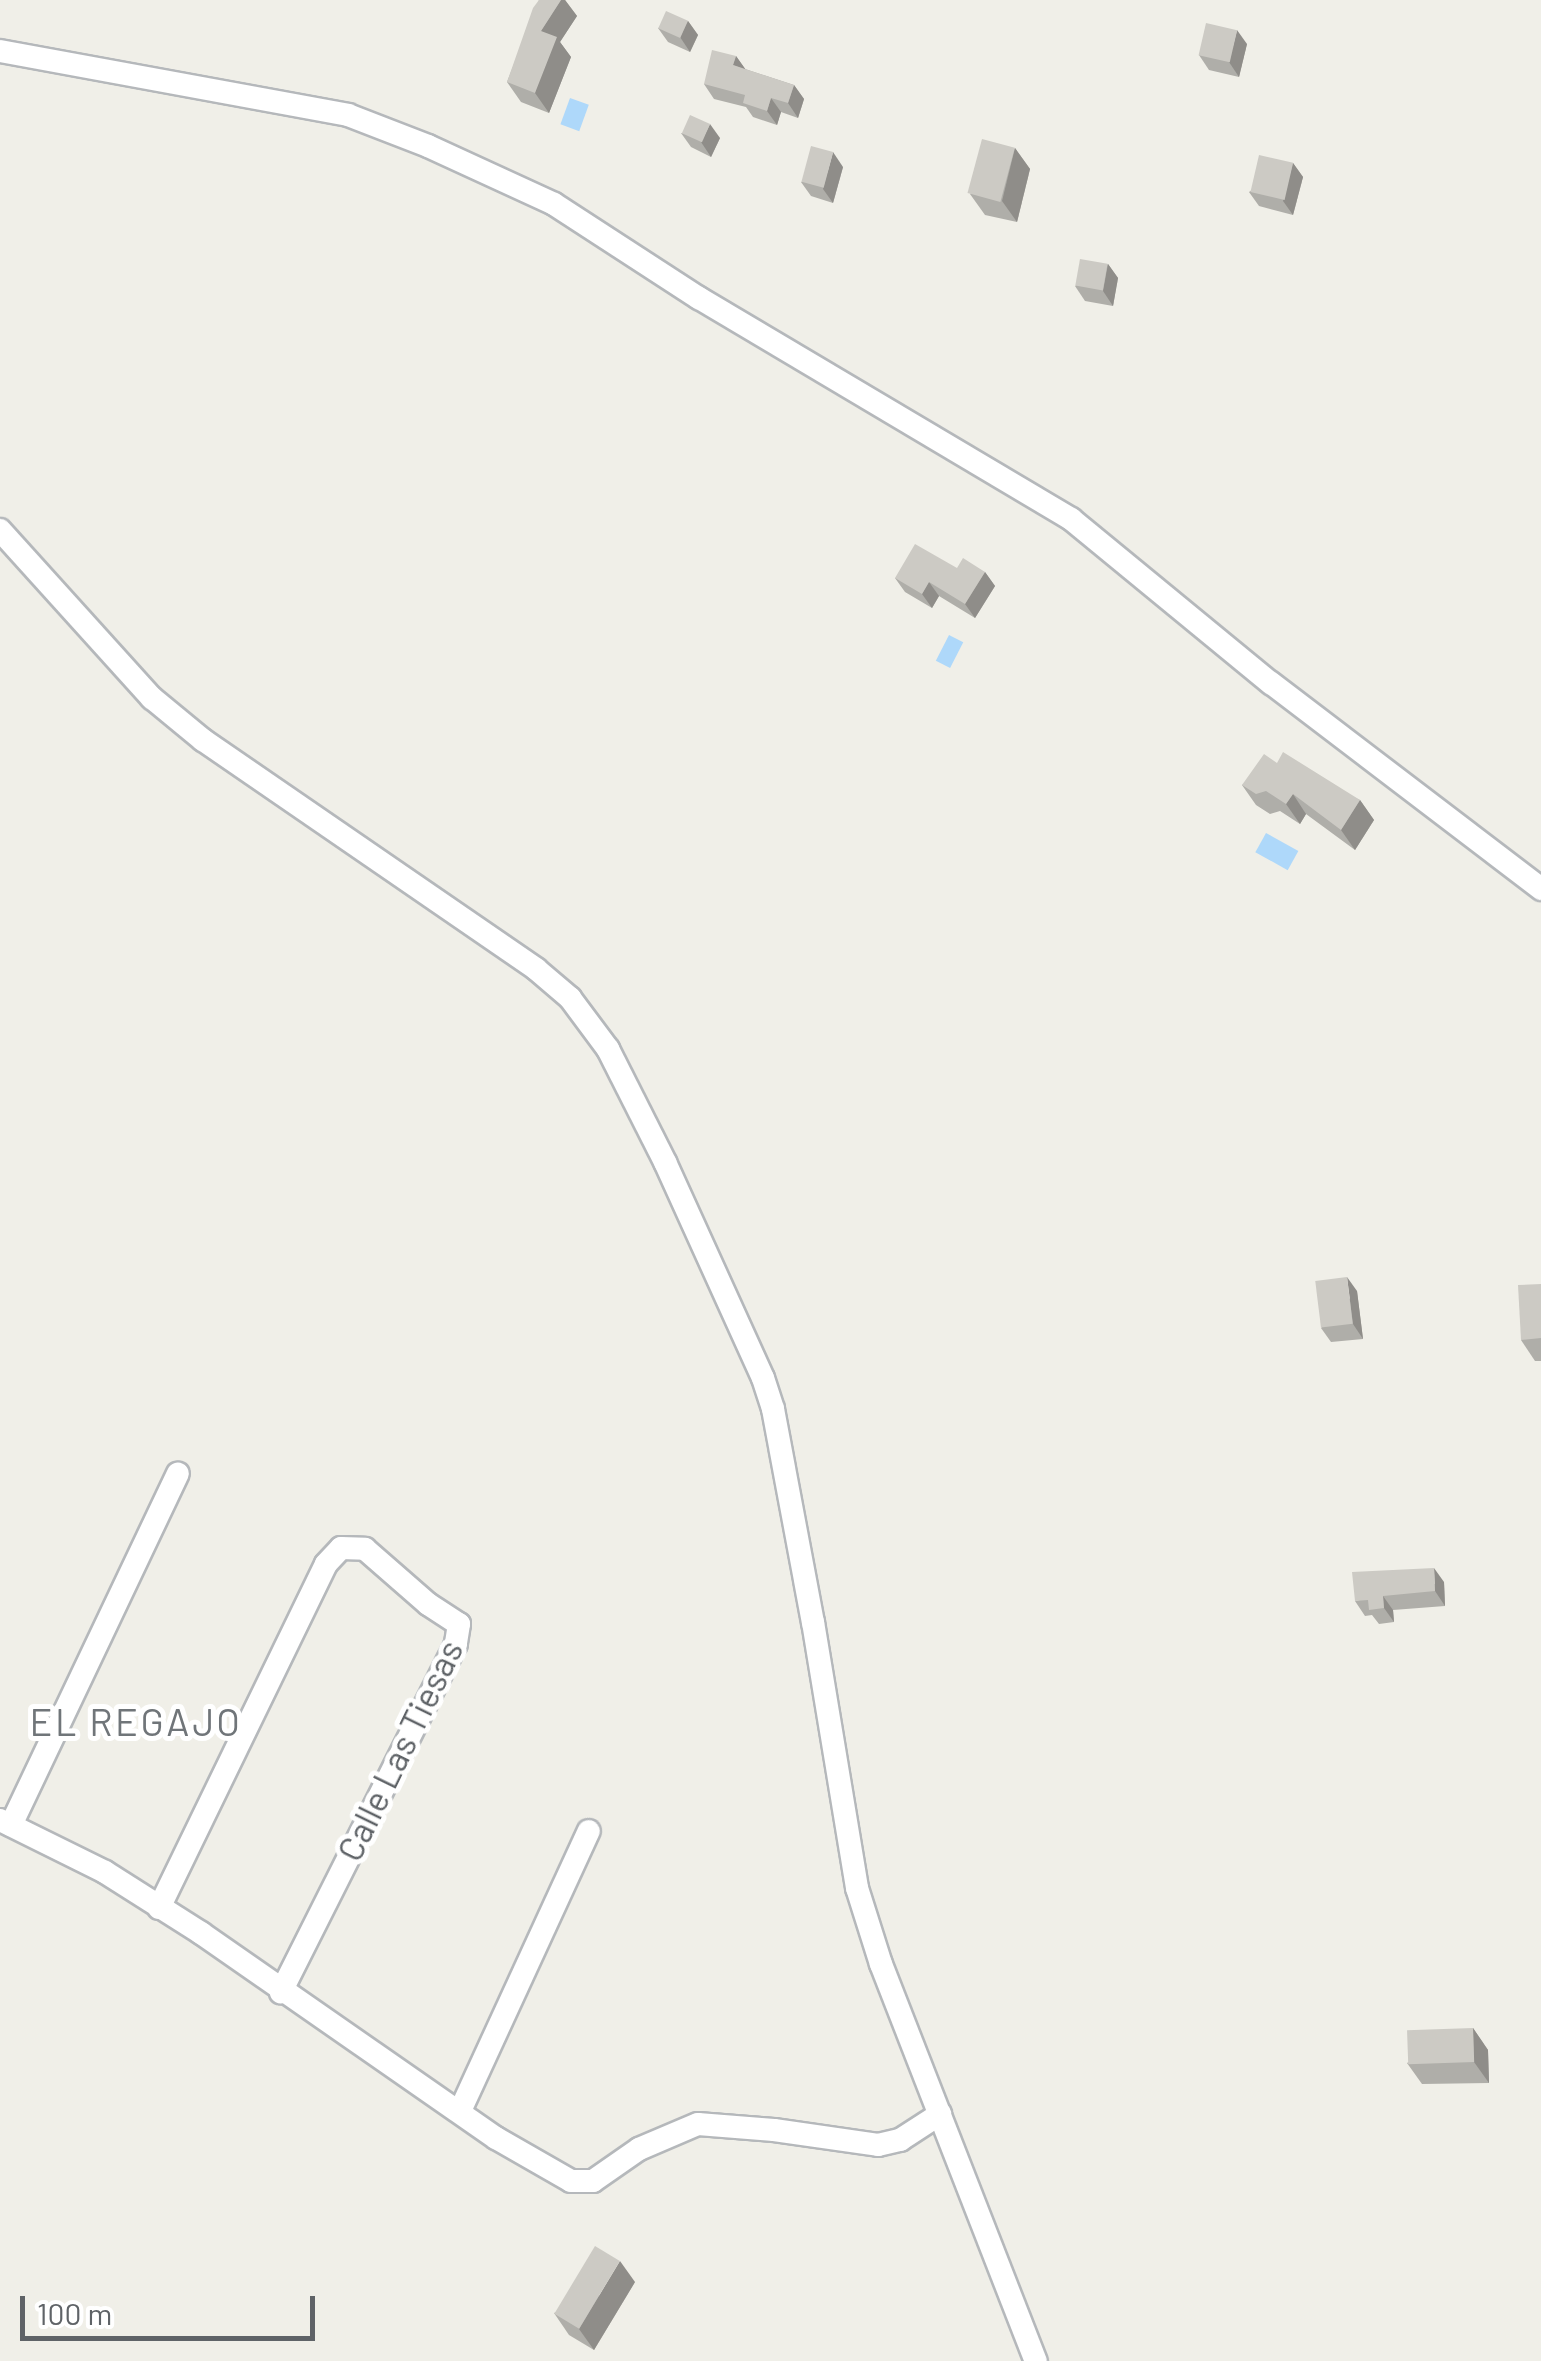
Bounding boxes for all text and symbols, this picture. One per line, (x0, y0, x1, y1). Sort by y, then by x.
street label: Calle Las Tiesas (327, 1633, 471, 1867)
district label: EL REGAJO (30, 1699, 242, 1745)
scale bar (25, 2276, 320, 2338)
text: 100 m (37, 2295, 112, 2331)

